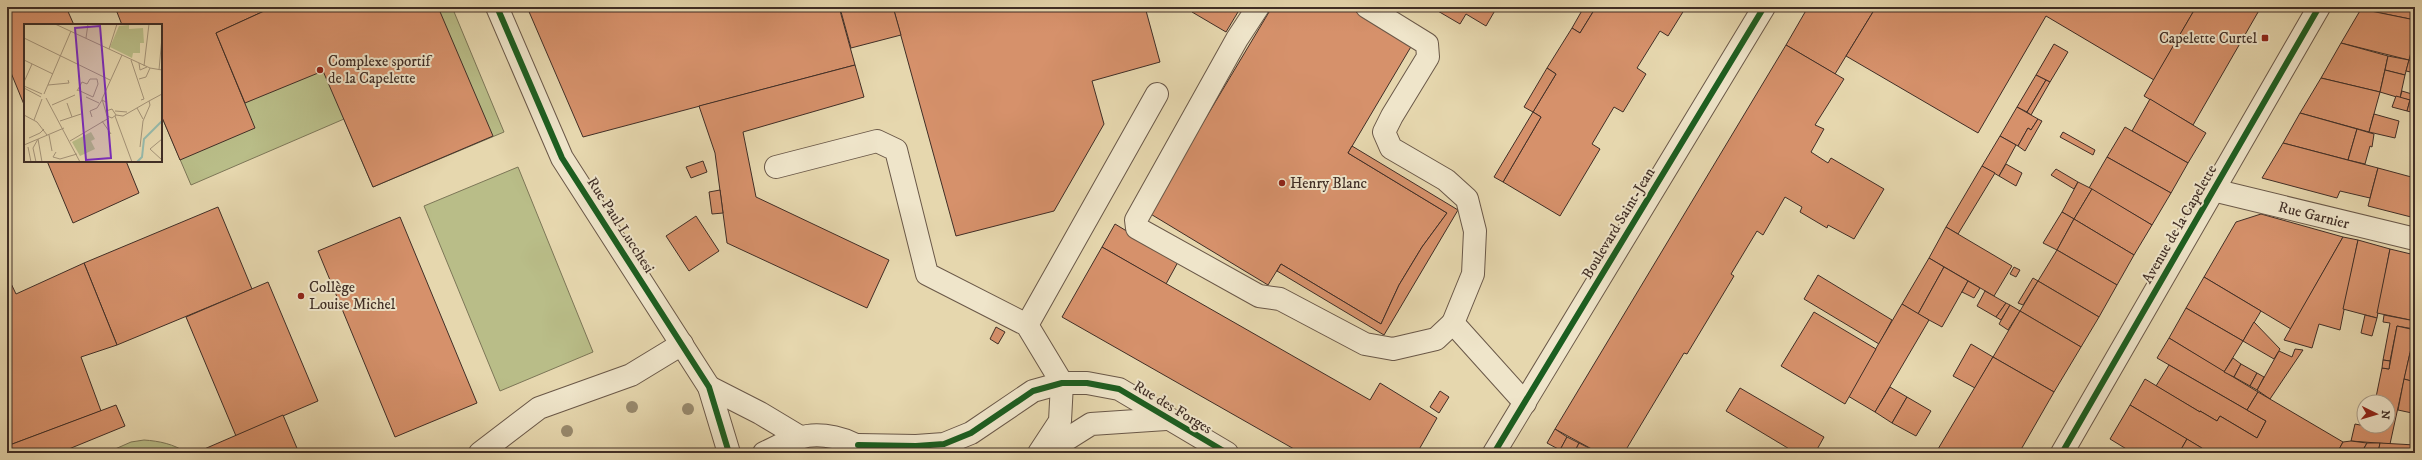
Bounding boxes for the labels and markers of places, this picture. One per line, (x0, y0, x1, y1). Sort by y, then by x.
place label: Capelette Curtel (2159, 29, 2257, 48)
marker: Capelette Curtel (2260, 33, 2270, 43)
place label: Complexe sportif de la Capelette (328, 52, 432, 88)
marker: Complexe sportif de la Capelette (315, 65, 325, 75)
place label: Henry Blanc (1290, 174, 1367, 193)
marker: Henry Blanc (1277, 178, 1287, 188)
place label: Collège Louise Michel (309, 278, 396, 314)
marker: Collège Louise Michel (296, 291, 306, 301)

